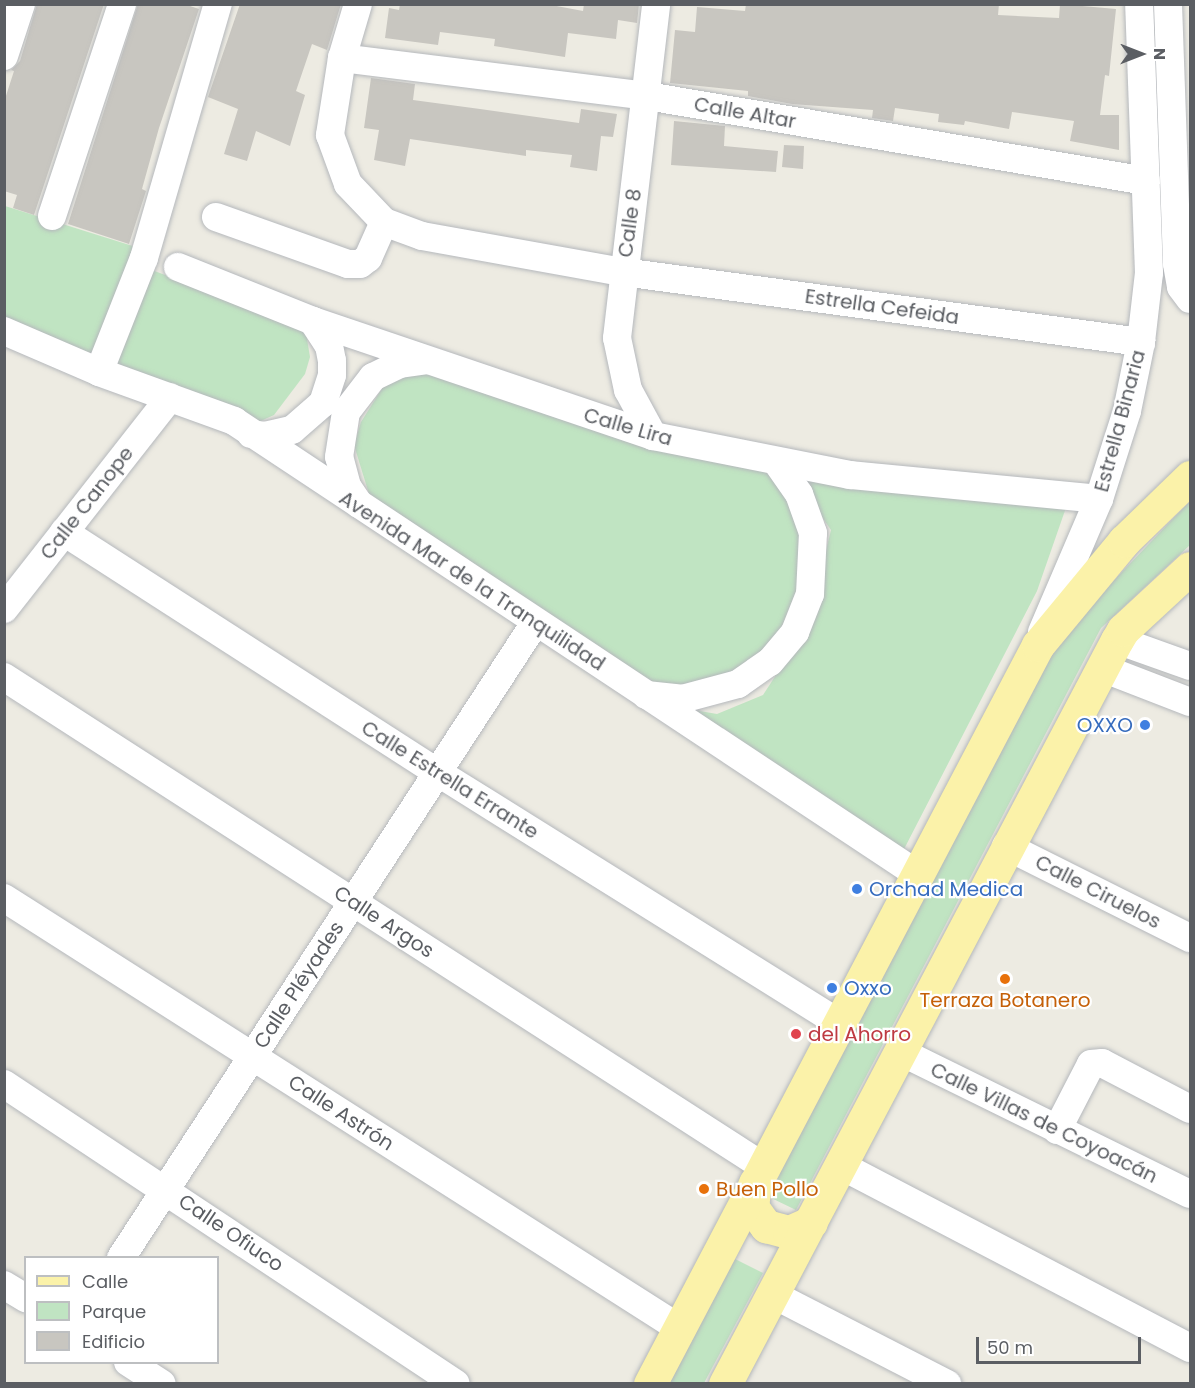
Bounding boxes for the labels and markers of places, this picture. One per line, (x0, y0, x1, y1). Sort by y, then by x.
place label: OXXO (1077, 713, 1133, 737)
marker: OXXO (1138, 718, 1152, 732)
place label: Orchad Medica (869, 877, 1023, 901)
marker: Orchad Medica (850, 882, 864, 896)
marker: Terraza Botanero (998, 972, 1012, 986)
place label: Oxxo (844, 976, 892, 1000)
marker: Oxxo (825, 981, 839, 995)
place label: Terraza Botanero (920, 988, 1090, 1012)
place label: del Ahorro (808, 1022, 911, 1046)
marker: del Ahorro (789, 1027, 803, 1041)
place label: Buen Pollo (716, 1177, 819, 1201)
marker: Buen Pollo (697, 1182, 711, 1196)

